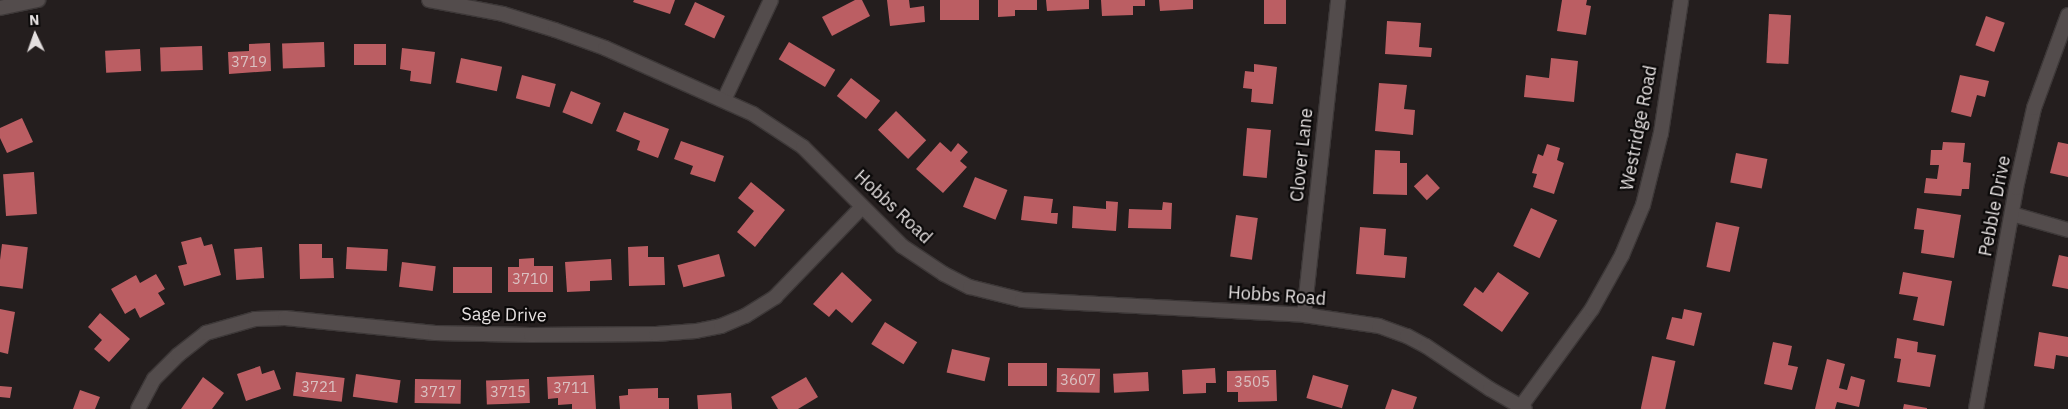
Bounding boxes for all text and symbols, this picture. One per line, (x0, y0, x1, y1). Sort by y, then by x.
north arrow (10, 10, 60, 60)
text: N (29, 11, 40, 29)
house number: 3719 (231, 53, 267, 71)
street label: Westridge Road (1616, 64, 1662, 192)
street label: Clover Lane (1286, 107, 1318, 203)
street label: Pebble Drive (1975, 154, 2015, 258)
street label: Hobbs Road (850, 166, 936, 248)
house number: 3710 (512, 270, 548, 288)
street label: Hobbs Road (1227, 282, 1327, 310)
street label: Sage Drive (461, 303, 547, 327)
house number: 3607 (1060, 371, 1096, 389)
house number: 3505 (1234, 373, 1270, 391)
house number: 3721 (301, 378, 337, 396)
house number: 3711 (553, 379, 589, 397)
house number: 3717 (420, 383, 456, 401)
house number: 3715 (490, 383, 526, 401)

